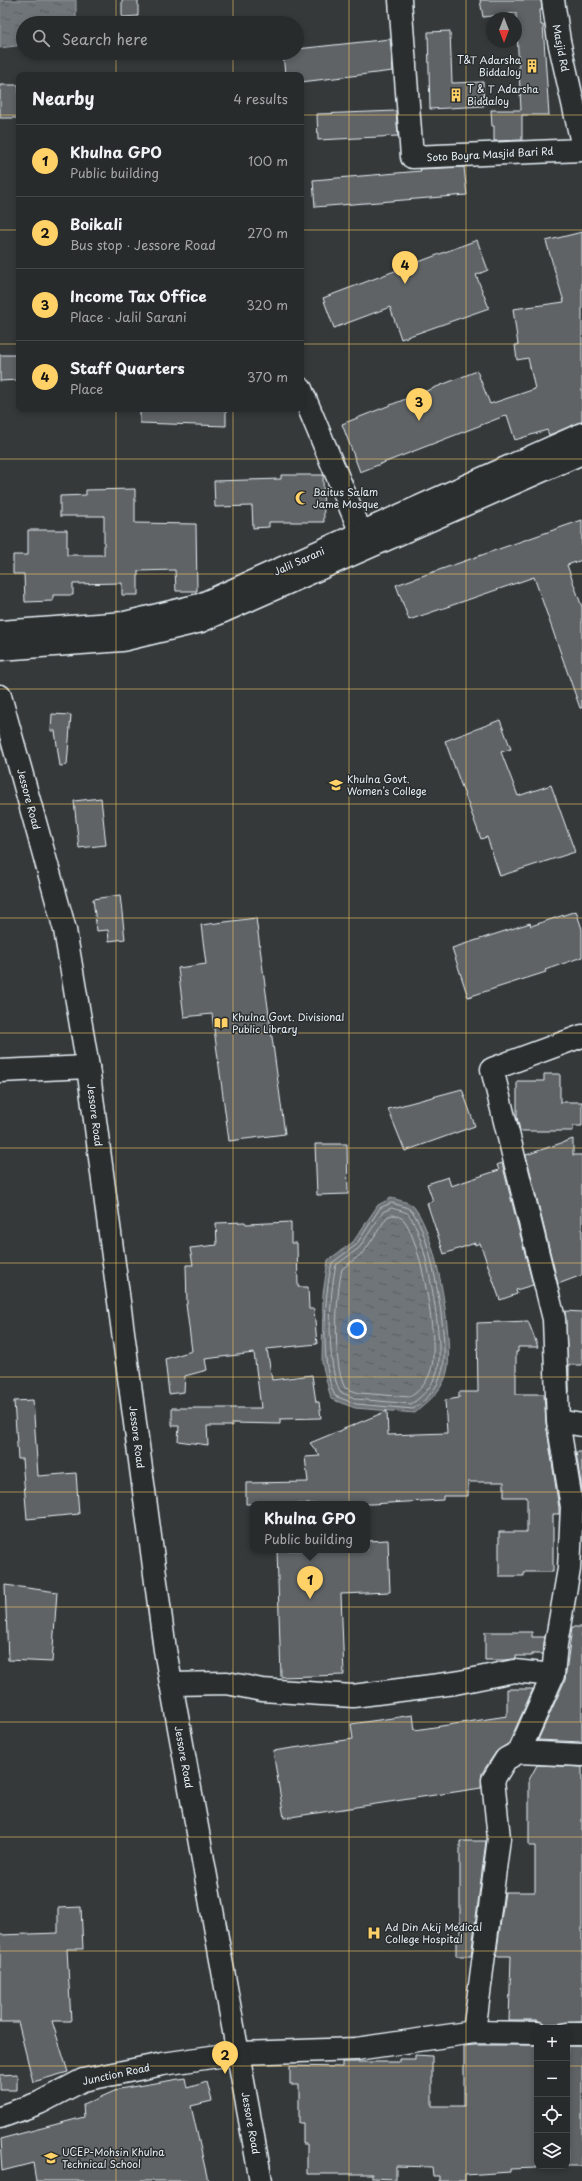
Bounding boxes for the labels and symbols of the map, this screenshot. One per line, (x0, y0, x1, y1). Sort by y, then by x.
north arrow (486, 12, 522, 48)
street label: Masjid Rd (550, 23, 573, 73)
place label: T&T Adarsha Biddaloy (457, 52, 522, 80)
building icon: T&T Adarsha Biddaloy (524, 58, 540, 74)
place label: T & T Adarsha Biddaloy (467, 81, 539, 109)
building icon: T & T Adarsha Biddaloy (448, 87, 464, 103)
street label: Soto Boyra Masjid Bari Rd (426, 143, 554, 165)
pin: 4 (392, 251, 418, 284)
pin: 3 (406, 388, 432, 421)
place label: Baitus Salam Jame Mosque (313, 484, 379, 511)
mosque icon: Baitus Salam Jame Mosque (294, 490, 310, 506)
street label: Jalil Sarani (271, 543, 327, 578)
street label: Jessore Road (14, 767, 45, 831)
place label: Khulna Govt. Women's College (347, 771, 427, 798)
school or university icon: Khulna Govt. Women's College (328, 777, 344, 793)
place label: Khulna Govt. Divisional Public Library (232, 1009, 345, 1036)
library icon: Khulna Govt. Divisional Public Library (213, 1015, 229, 1031)
street label: Jessore Road (84, 1083, 107, 1147)
your location (347, 1319, 367, 1339)
street label: Jessore Road (126, 1405, 149, 1469)
pin: 1 (297, 1566, 323, 1599)
street label: Jessore Road (172, 1725, 197, 1789)
place label: Ad Din Akij Medical College Hospital (385, 1919, 482, 1946)
hospital icon: Ad Din Akij Medical College Hospital (366, 1925, 382, 1941)
pin: 2 (212, 2041, 238, 2074)
street label: Junction Road (81, 2059, 151, 2088)
street label: Jessore Road (239, 2091, 264, 2155)
place label: UCEP-Mohsin Khulna Technical School (62, 2144, 165, 2171)
school or university icon: UCEP-Mohsin Khulna Technical School (43, 2150, 59, 2166)

